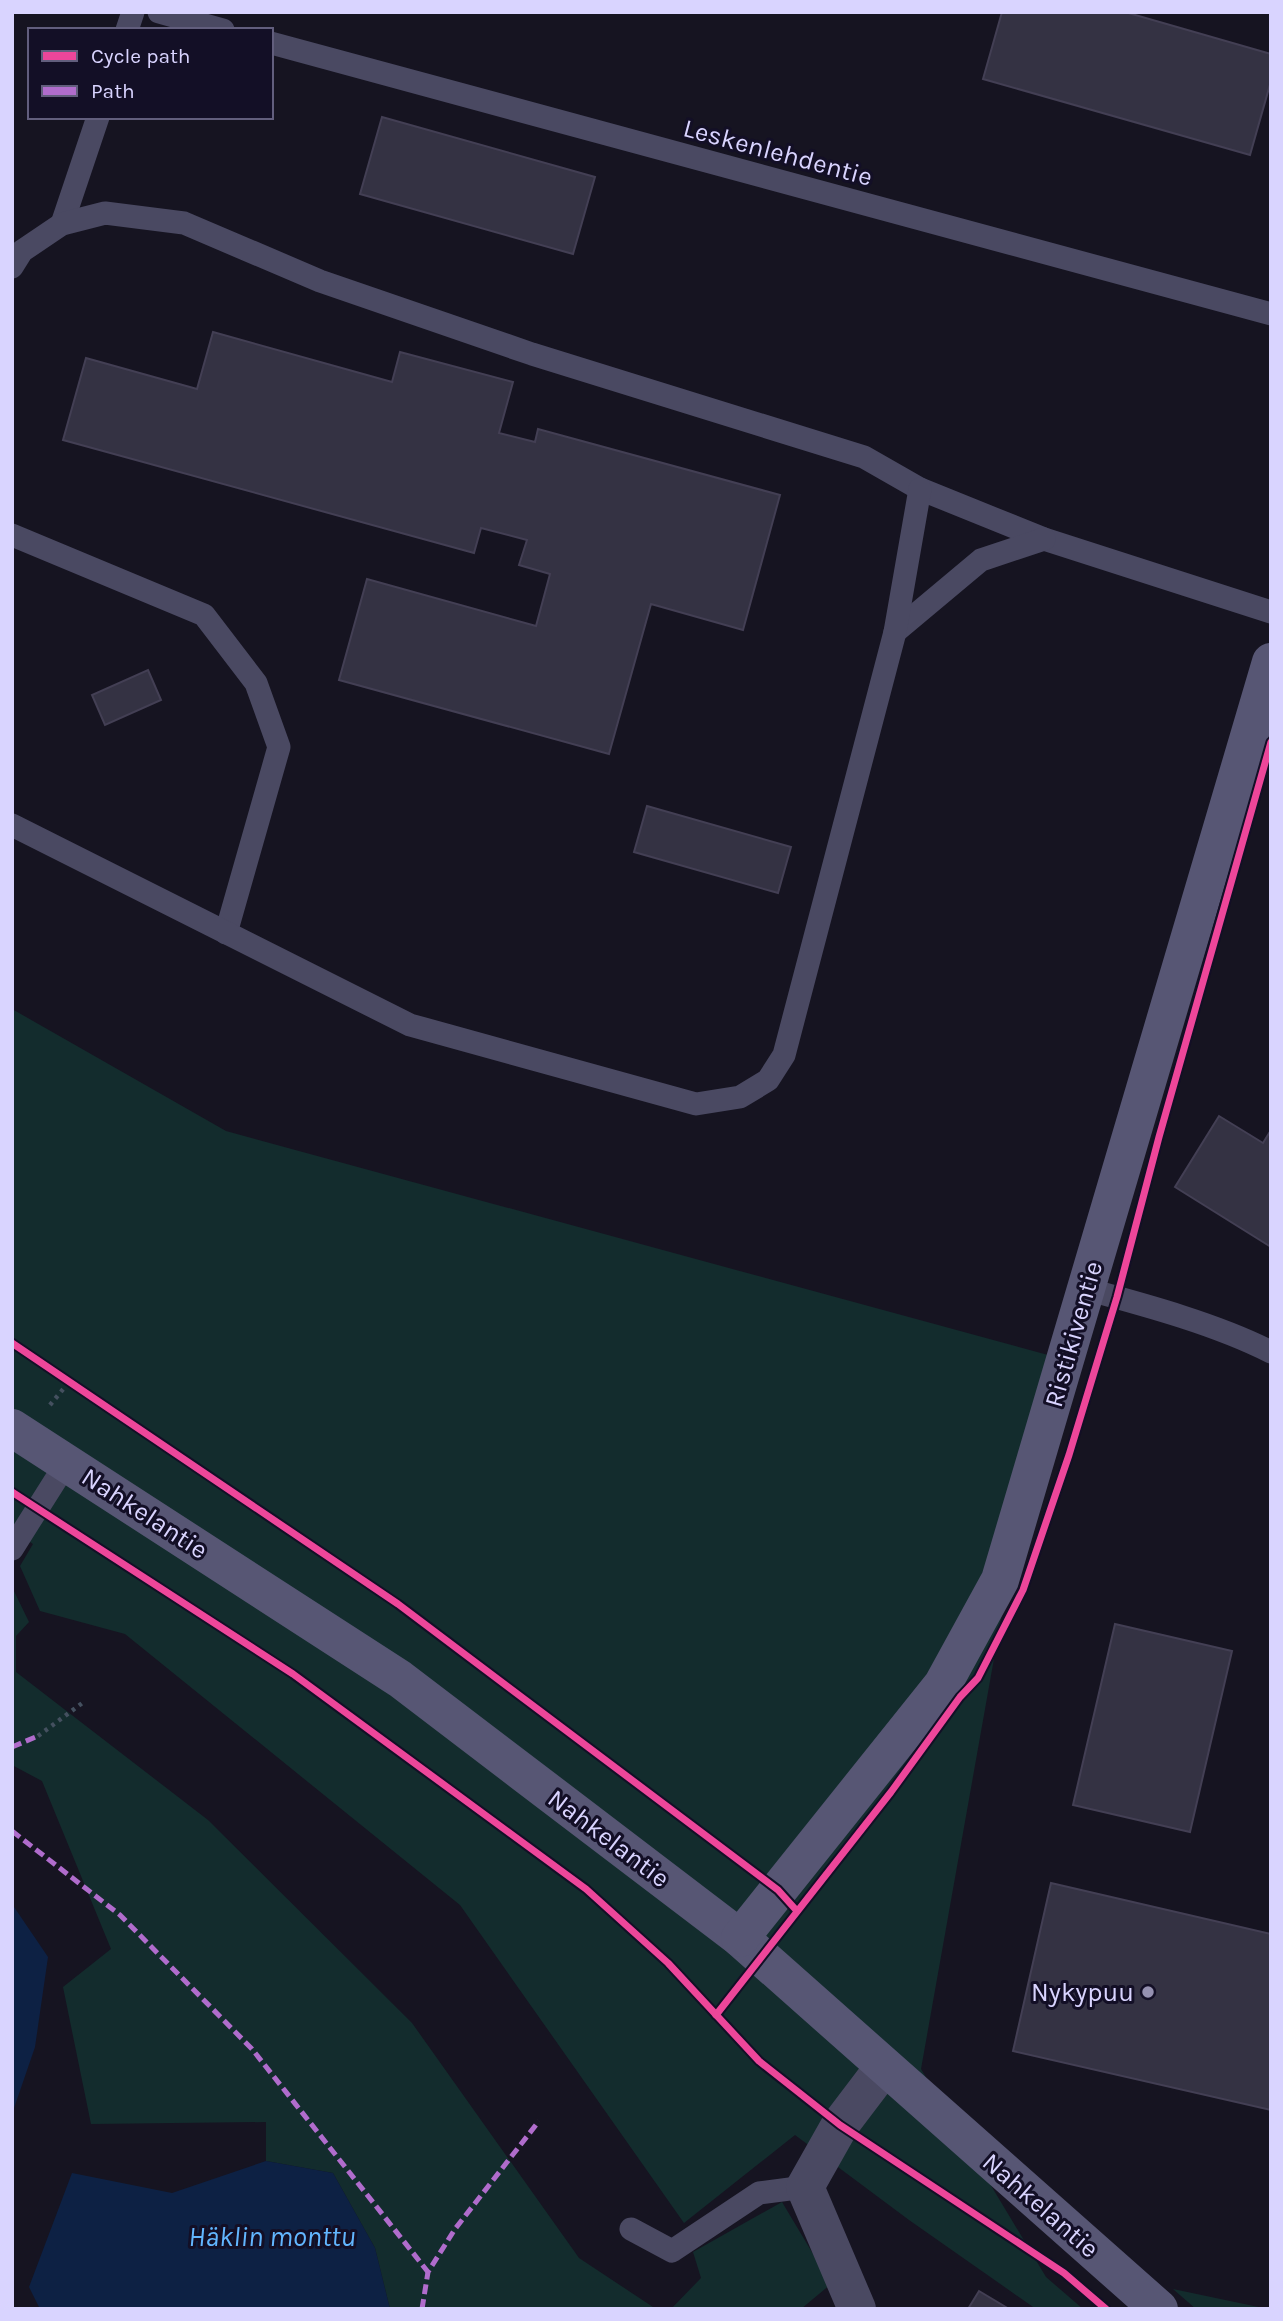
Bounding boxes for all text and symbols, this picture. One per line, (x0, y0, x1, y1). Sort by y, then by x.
legend (28, 28, 273, 119)
text: Cycle path (91, 44, 191, 68)
text: Path (91, 79, 135, 103)
street label: Leskenlehdentie (680, 112, 876, 193)
street label: Ristikiventie (1038, 1258, 1109, 1411)
street label: Nahkelantie (76, 1461, 214, 1566)
street label: Nahkelantie (542, 1783, 676, 1894)
place label: Nykypuu (1031, 1977, 1134, 2008)
marker: Nykypuu (1140, 1984, 1156, 2000)
street label: Nahkelantie (976, 2146, 1105, 2264)
water label: Häklin monttu (188, 2220, 356, 2253)

